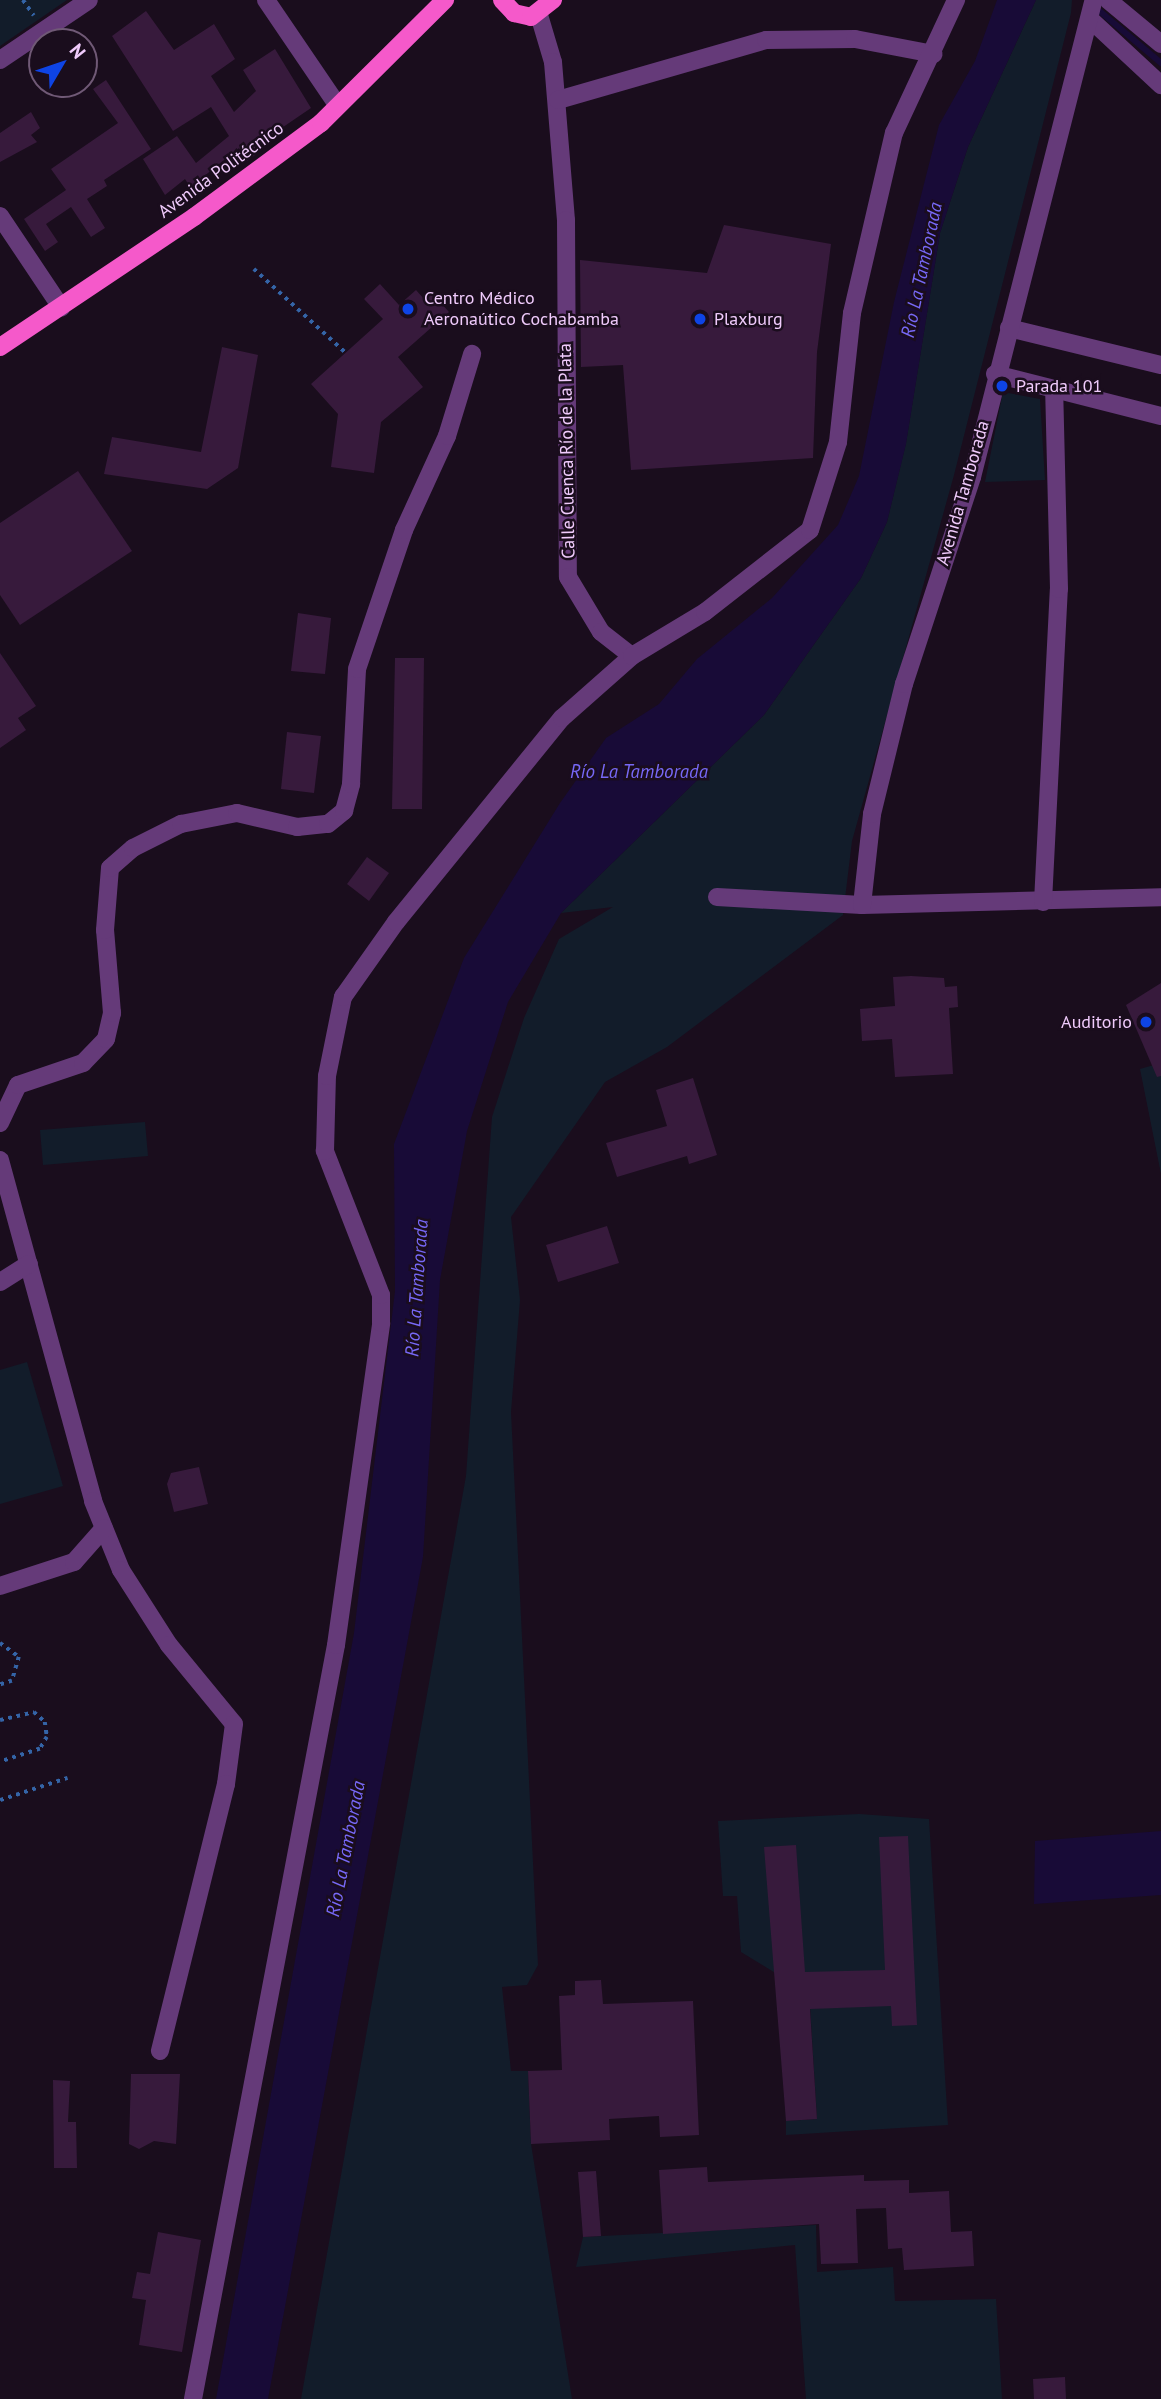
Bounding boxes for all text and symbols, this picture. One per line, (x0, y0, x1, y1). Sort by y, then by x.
north arrow (28, 28, 98, 98)
text: N (65, 39, 91, 63)
street label: Avenida Politécnico (154, 117, 288, 223)
water label: Río La Tamborada (896, 200, 948, 340)
place label: Centro Médico Aeronaútico Cochabamba (424, 288, 619, 330)
marker: Centro Médico Aeronaútico Cochabamba (398, 299, 418, 319)
place label: Plaxburg (714, 308, 783, 330)
marker: Plaxburg (692, 311, 708, 327)
street label: Calle Cuenca Río de la Plata (554, 343, 580, 559)
place label: Parada 101 (1016, 375, 1102, 397)
marker: Parada 101 (994, 378, 1010, 394)
street label: Avenida Tamborada (932, 418, 994, 568)
water label: Río La Tamborada (570, 761, 708, 783)
place label: Auditorio (1061, 1011, 1132, 1033)
marker: Auditorio (1138, 1014, 1154, 1030)
water label: Río La Tamborada (401, 1218, 433, 1358)
water label: Río La Tamborada (322, 1779, 370, 1919)

